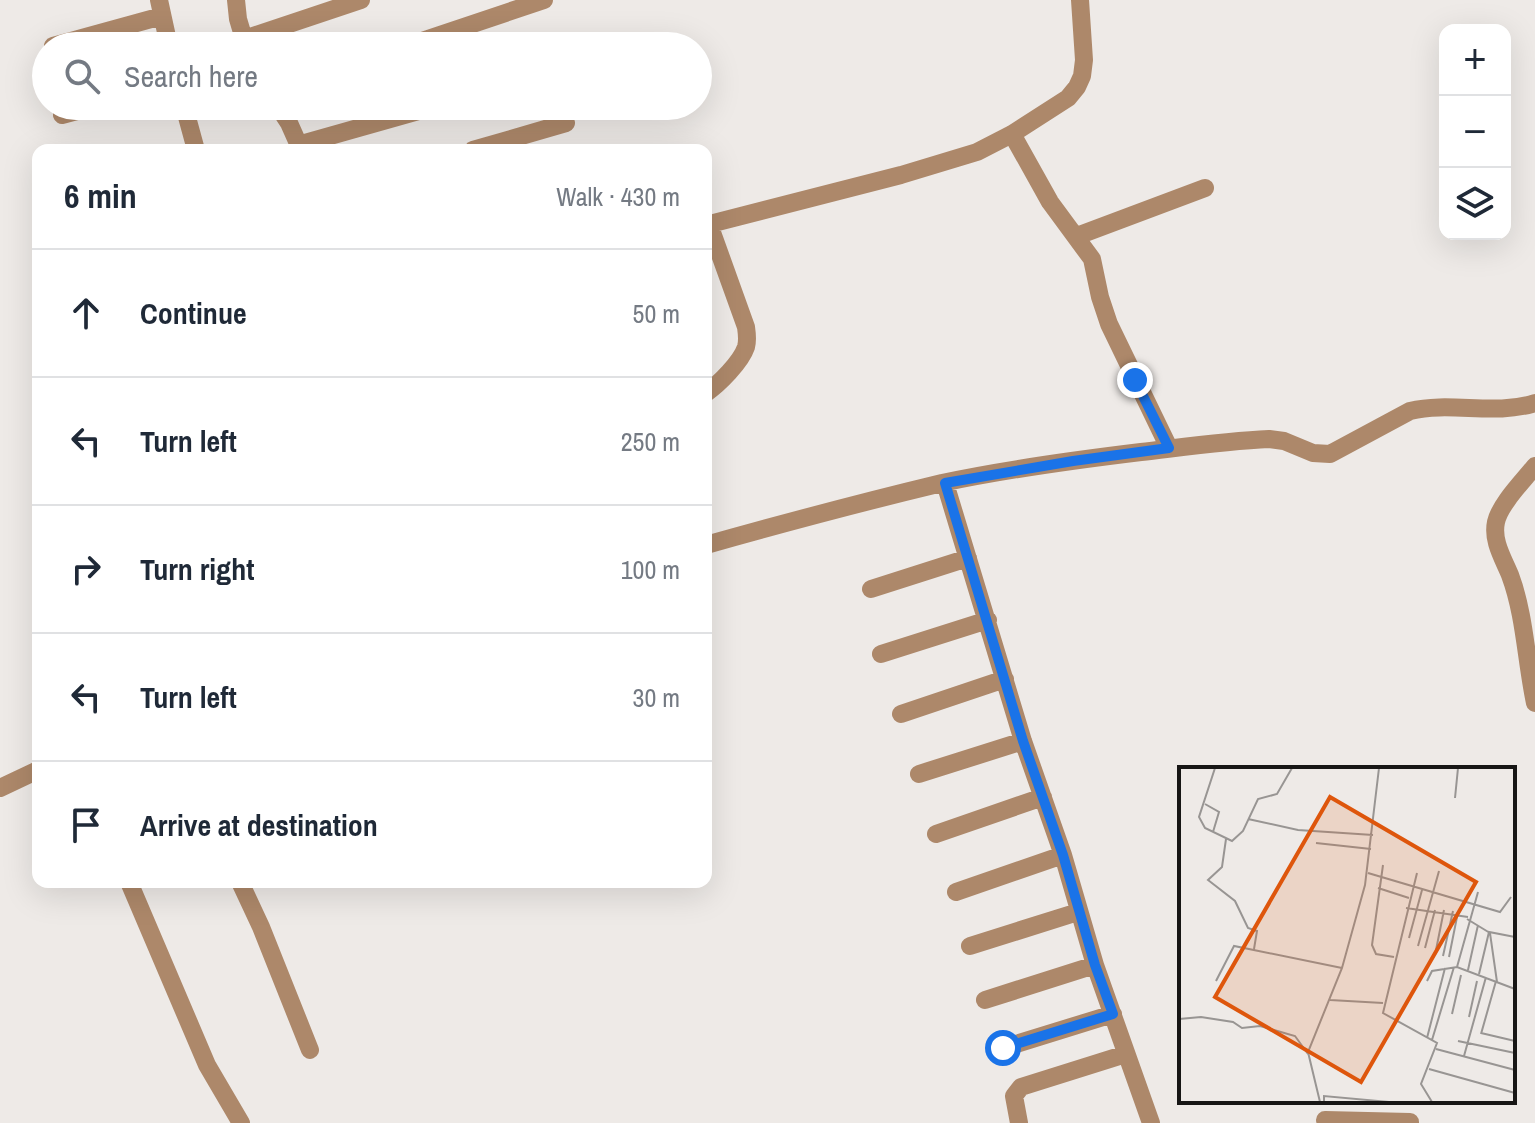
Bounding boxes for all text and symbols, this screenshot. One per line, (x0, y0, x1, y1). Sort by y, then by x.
map controls (1439, 24, 1511, 240)
button: + (1439, 24, 1511, 96)
search box (32, 32, 712, 120)
icon: search (60, 54, 104, 98)
text: Search here (124, 56, 258, 96)
button: − (1439, 96, 1511, 168)
button: layers (1439, 168, 1511, 240)
text: 6 min (64, 173, 137, 219)
text: Walk · 430 m (556, 179, 680, 214)
icon: ahead (64, 291, 108, 335)
text: Continue (140, 293, 247, 333)
text: 50 m (633, 296, 680, 331)
route end (1117, 362, 1153, 398)
icon: left (64, 419, 108, 463)
text: Turn left (140, 421, 237, 461)
text: 250 m (621, 424, 680, 459)
icon: right (64, 547, 108, 591)
text: Turn right (140, 549, 254, 589)
text: 100 m (621, 552, 680, 587)
icon: left (64, 675, 108, 719)
text: Turn left (140, 677, 237, 717)
text: 30 m (633, 680, 680, 715)
inset map (1179, 767, 1515, 1103)
icon: arrive (64, 803, 108, 847)
text: Arrive at destination (140, 805, 378, 845)
route start (985, 1030, 1021, 1066)

